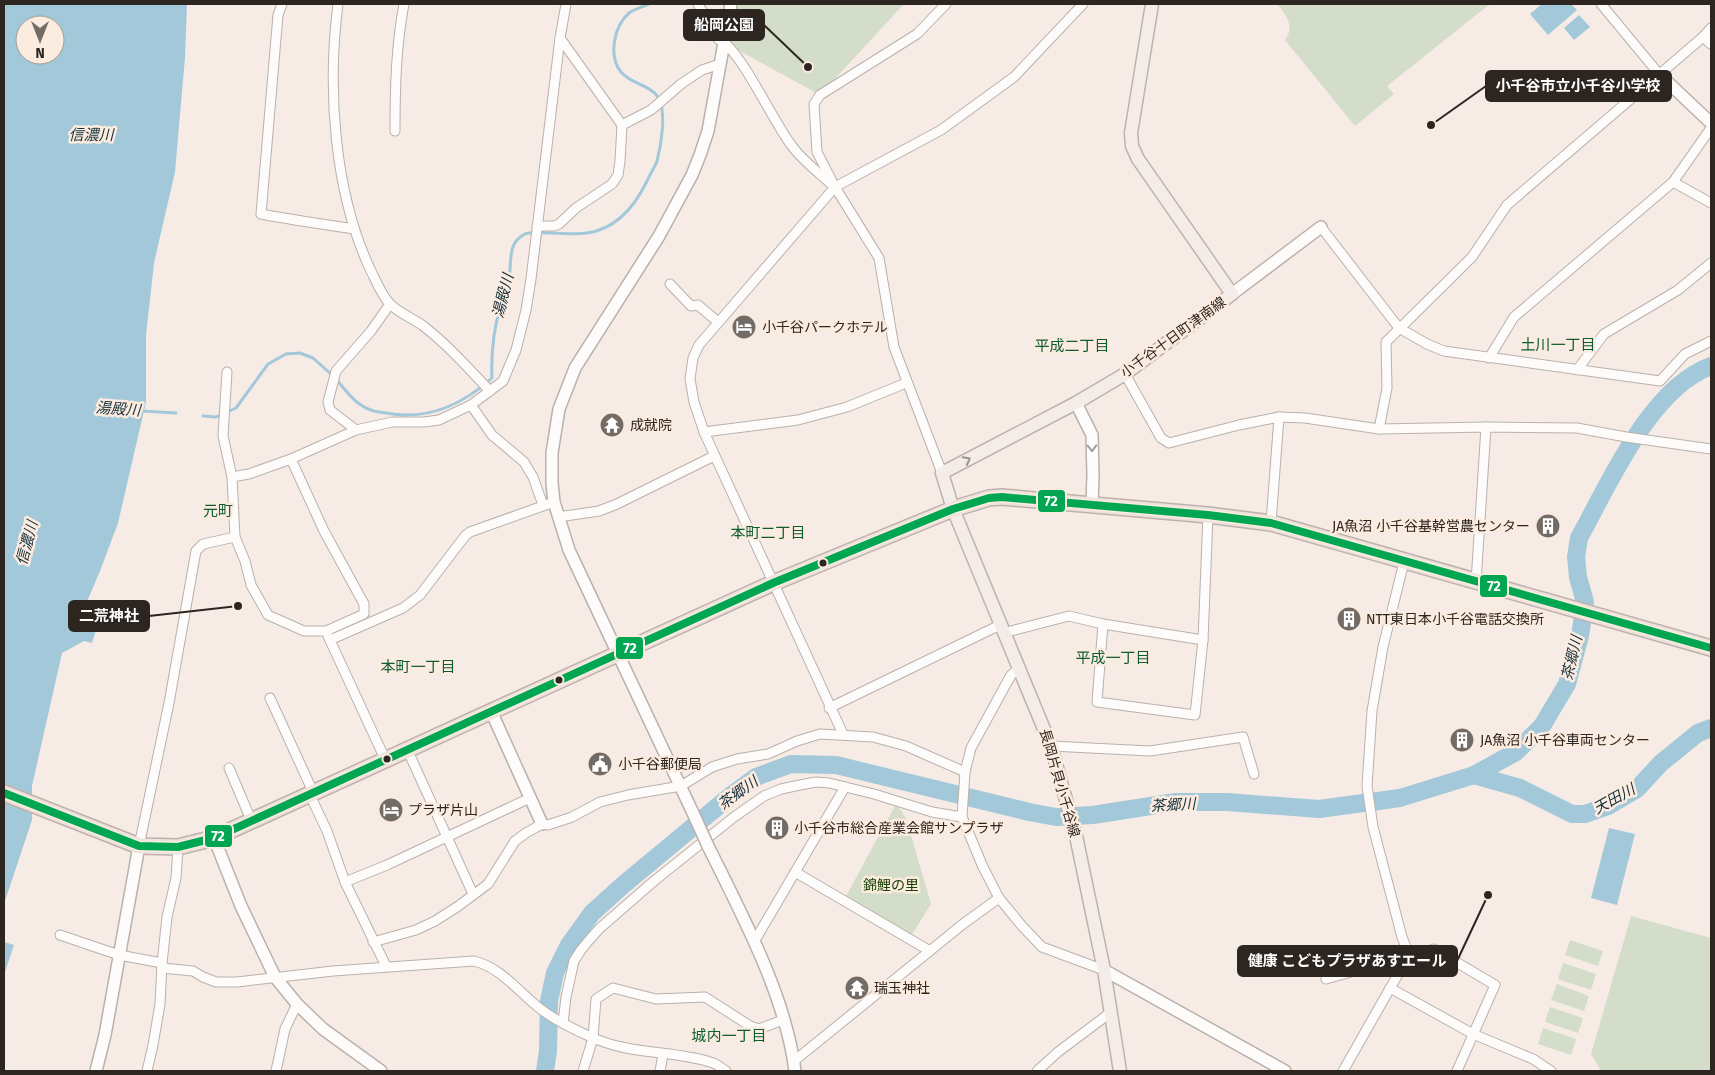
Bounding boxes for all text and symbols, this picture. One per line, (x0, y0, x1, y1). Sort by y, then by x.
callout: 船岡公園 (684, 10, 764, 40)
north arrow (15, 15, 65, 65)
text: 船岡公園 (694, 16, 754, 34)
text: N (35, 44, 45, 61)
callout: 小千谷市立小千谷小学校 (1486, 71, 1671, 101)
text: 小千谷市立小千谷小学校 (1495, 77, 1661, 95)
water label: 信濃川 (68, 126, 115, 144)
water label: 湯殿川 (489, 270, 518, 320)
street label: 小千谷十日町津南線 (1117, 293, 1229, 381)
hotel icon: 小千谷パークホテル (731, 314, 757, 340)
place label: 小千谷パークホテル (762, 319, 888, 336)
district label: 土川一丁目 (1520, 336, 1596, 354)
district label: 平成二丁目 (1034, 337, 1110, 355)
water label: 湯殿川 (95, 398, 143, 420)
temple icon: 成就院 (599, 412, 625, 438)
place label: 成就院 (630, 417, 672, 434)
one-way arrow (1087, 444, 1097, 452)
one-way arrow (962, 456, 971, 466)
line badge: 72 (1037, 489, 1066, 513)
text: 72 (1044, 493, 1058, 510)
district label: 元町 (203, 502, 233, 520)
building icon: JA魚沼 小千谷基幹営農センター (1535, 513, 1561, 539)
water label: 信濃川 (12, 517, 42, 567)
place label: JA魚沼 小千谷基幹営農センター (1332, 518, 1530, 535)
district label: 本町二丁目 (730, 524, 806, 542)
unlabelled marker (818, 558, 828, 568)
line badge: 72 (1479, 574, 1508, 598)
text: 72 (1487, 578, 1501, 595)
callout: 二荒神社 (69, 601, 149, 631)
building icon: NTT東日本小千谷電話交換所 (1336, 606, 1362, 632)
text: 二荒神社 (79, 607, 139, 625)
place label: NTT東日本小千谷電話交換所 (1366, 611, 1544, 628)
water label: 茶郷川 (1558, 632, 1586, 682)
line badge: 72 (615, 636, 644, 660)
text: 72 (623, 640, 637, 657)
district label: 平成一丁目 (1075, 649, 1151, 667)
district label: 本町一丁目 (380, 658, 456, 676)
unlabelled marker (554, 675, 564, 685)
street label: 長岡片貝小千谷線 (1036, 727, 1083, 839)
building icon: JA魚沼 小千谷車両センター (1449, 727, 1475, 753)
place label: JA魚沼 小千谷車両センター (1480, 732, 1650, 749)
public building icon: 小千谷郵便局 (587, 751, 613, 777)
unlabelled marker (382, 754, 392, 764)
place label: 小千谷郵便局 (618, 756, 702, 773)
water label: 茶郷川 (715, 771, 763, 814)
water label: 天田川 (1590, 779, 1640, 818)
water label: 茶郷川 (1150, 795, 1198, 815)
hotel icon: プラザ片山 (378, 797, 404, 823)
place label: プラザ片山 (408, 802, 478, 819)
building icon: 小千谷市総合産業会館サンプラザ (764, 815, 790, 841)
place label: 小千谷市総合産業会館サンプラザ (794, 820, 1004, 837)
line badge: 72 (204, 824, 233, 848)
text: 72 (211, 828, 225, 845)
park label: 錦鯉の里 (863, 877, 919, 894)
callout: 健康 こどもプラザあすエール (1238, 946, 1457, 976)
text: 健康 こどもプラザあすエール (1248, 952, 1446, 970)
temple icon: 瑞玉神社 (844, 975, 870, 1001)
place label: 瑞玉神社 (874, 980, 930, 997)
district label: 城内一丁目 (691, 1027, 767, 1045)

